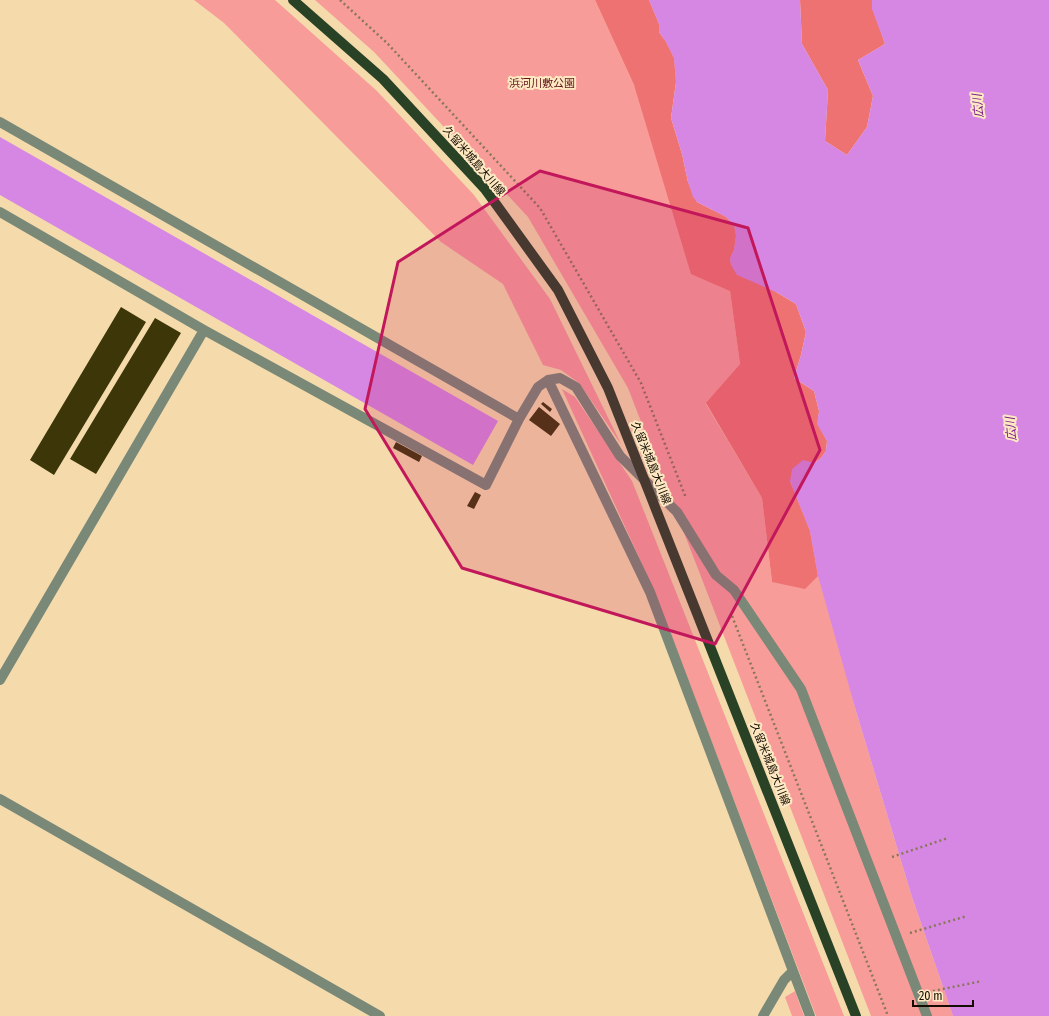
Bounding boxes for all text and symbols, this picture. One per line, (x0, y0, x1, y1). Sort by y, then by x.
park label: 浜河川敷公園 (509, 77, 575, 90)
water label: 広川 (970, 91, 986, 119)
street label: 久留米城島大川線 (440, 124, 508, 198)
water label: 広川 (1003, 414, 1019, 442)
street label: 久留米城島大川線 (628, 420, 674, 506)
street label: 久留米城島大川線 (747, 721, 793, 807)
scale bar (913, 982, 973, 1008)
text: 20 m (919, 989, 943, 1003)

